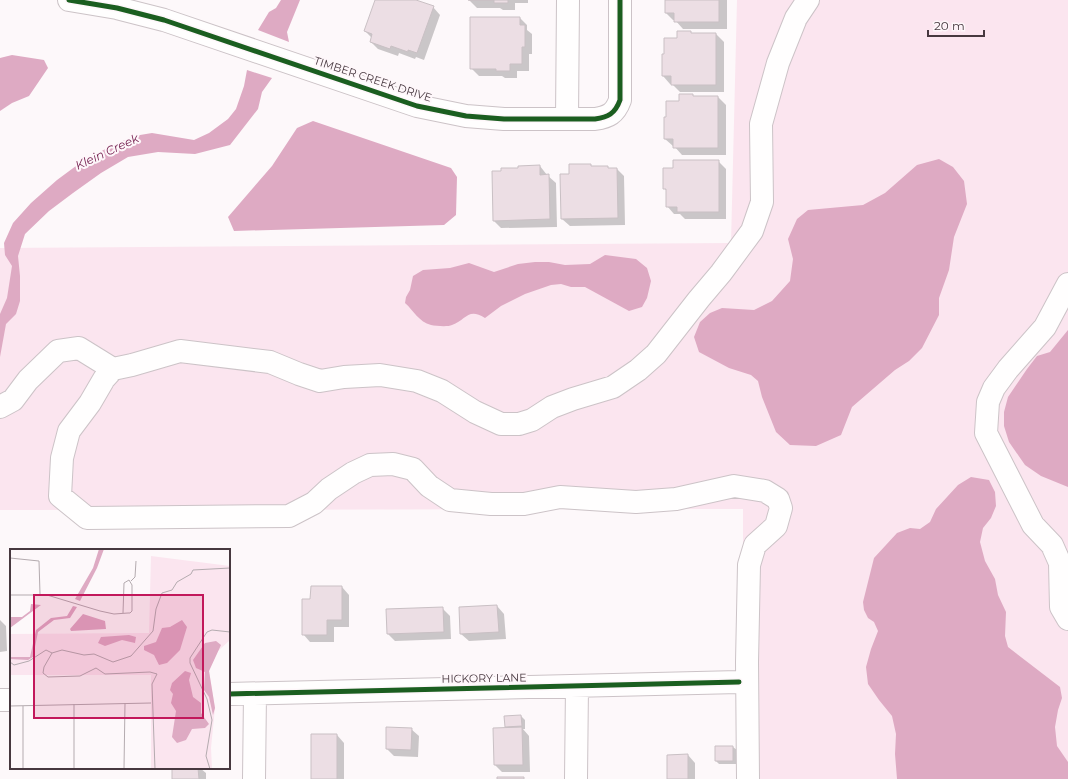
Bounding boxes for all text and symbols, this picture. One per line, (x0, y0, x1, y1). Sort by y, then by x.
scale bar (928, 12, 984, 38)
text: 20 m (934, 18, 965, 33)
street label: TIMBER CREEK DRIVE (312, 53, 434, 105)
water label: Klein Creek (73, 130, 142, 173)
inset map (10, 549, 230, 769)
street label: HICKORY LANE (441, 670, 527, 686)

